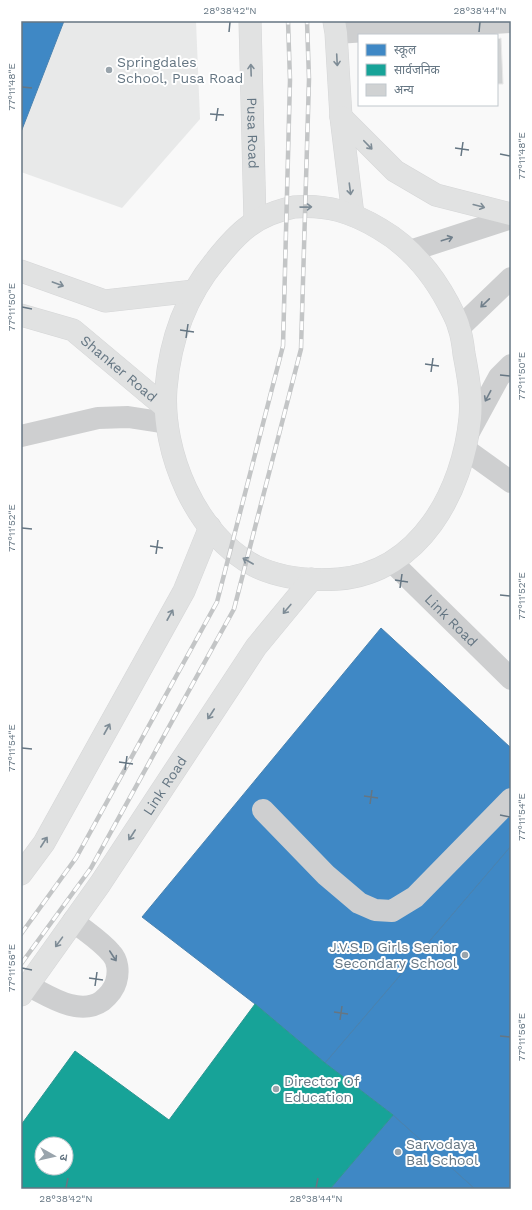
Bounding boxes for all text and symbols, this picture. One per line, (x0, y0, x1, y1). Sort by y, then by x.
text: 28°38'42"N (203, 5, 257, 16)
text: 28°38'44"N (453, 5, 507, 16)
legend (358, 34, 498, 106)
text: स्कूल (394, 43, 417, 58)
one-way arrow (334, 53, 341, 66)
place label: Springdales School, Pusa Road (117, 54, 243, 86)
text: सार्वजनिक (394, 62, 441, 77)
text: 77°11'48"E (6, 63, 17, 111)
one-way arrow (247, 64, 255, 77)
marker: Springdales School, Pusa Road (104, 65, 114, 75)
text: अन्य (394, 83, 415, 97)
street label: Pusa Road (244, 97, 262, 169)
text: 77°11'48"E (516, 132, 527, 180)
one-way arrow (363, 140, 373, 150)
one-way arrow (346, 182, 354, 195)
one-way arrow (299, 203, 312, 211)
one-way arrow (473, 203, 486, 210)
one-way arrow (441, 234, 453, 242)
one-way arrow (51, 281, 63, 289)
text: 77°11'50"E (6, 283, 17, 331)
one-way arrow (480, 298, 490, 308)
street label: Shanker Road (78, 332, 160, 405)
text: 77°11'50"E (516, 352, 527, 400)
one-way arrow (484, 390, 492, 402)
text: 77°11'52"E (6, 504, 17, 552)
one-way arrow (242, 557, 254, 565)
text: 77°11'52"E (516, 572, 527, 620)
street label: Link Road (422, 591, 481, 650)
one-way arrow (283, 603, 292, 614)
one-way arrow (167, 610, 175, 622)
one-way arrow (207, 708, 215, 720)
one-way arrow (104, 723, 111, 735)
text: 77°11'54"E (6, 724, 17, 772)
street label: Link Road (140, 753, 190, 818)
text: 77°11'54"E (516, 793, 527, 841)
one-way arrow (128, 829, 136, 841)
one-way arrow (39, 837, 48, 848)
one-way arrow (55, 936, 63, 947)
place label: J.V.S.D Girls Senior Secondary School (329, 939, 458, 971)
text: 77°11'56"E (6, 944, 17, 992)
one-way arrow (109, 950, 117, 962)
marker: J.V.S.D Girls Senior Secondary School (460, 950, 470, 960)
text: 77°11'56"E (516, 1013, 527, 1061)
place label: Director Of Education (284, 1073, 360, 1105)
marker: Director Of Education (271, 1084, 281, 1094)
north arrow (34, 1136, 74, 1176)
place label: Sarvodaya Bal School (406, 1136, 479, 1168)
marker: Sarvodaya Bal School (393, 1147, 403, 1157)
text: उ (56, 1153, 70, 1162)
text: 28°38'42"N (39, 1193, 93, 1204)
text: 28°38'44"N (289, 1193, 343, 1204)

